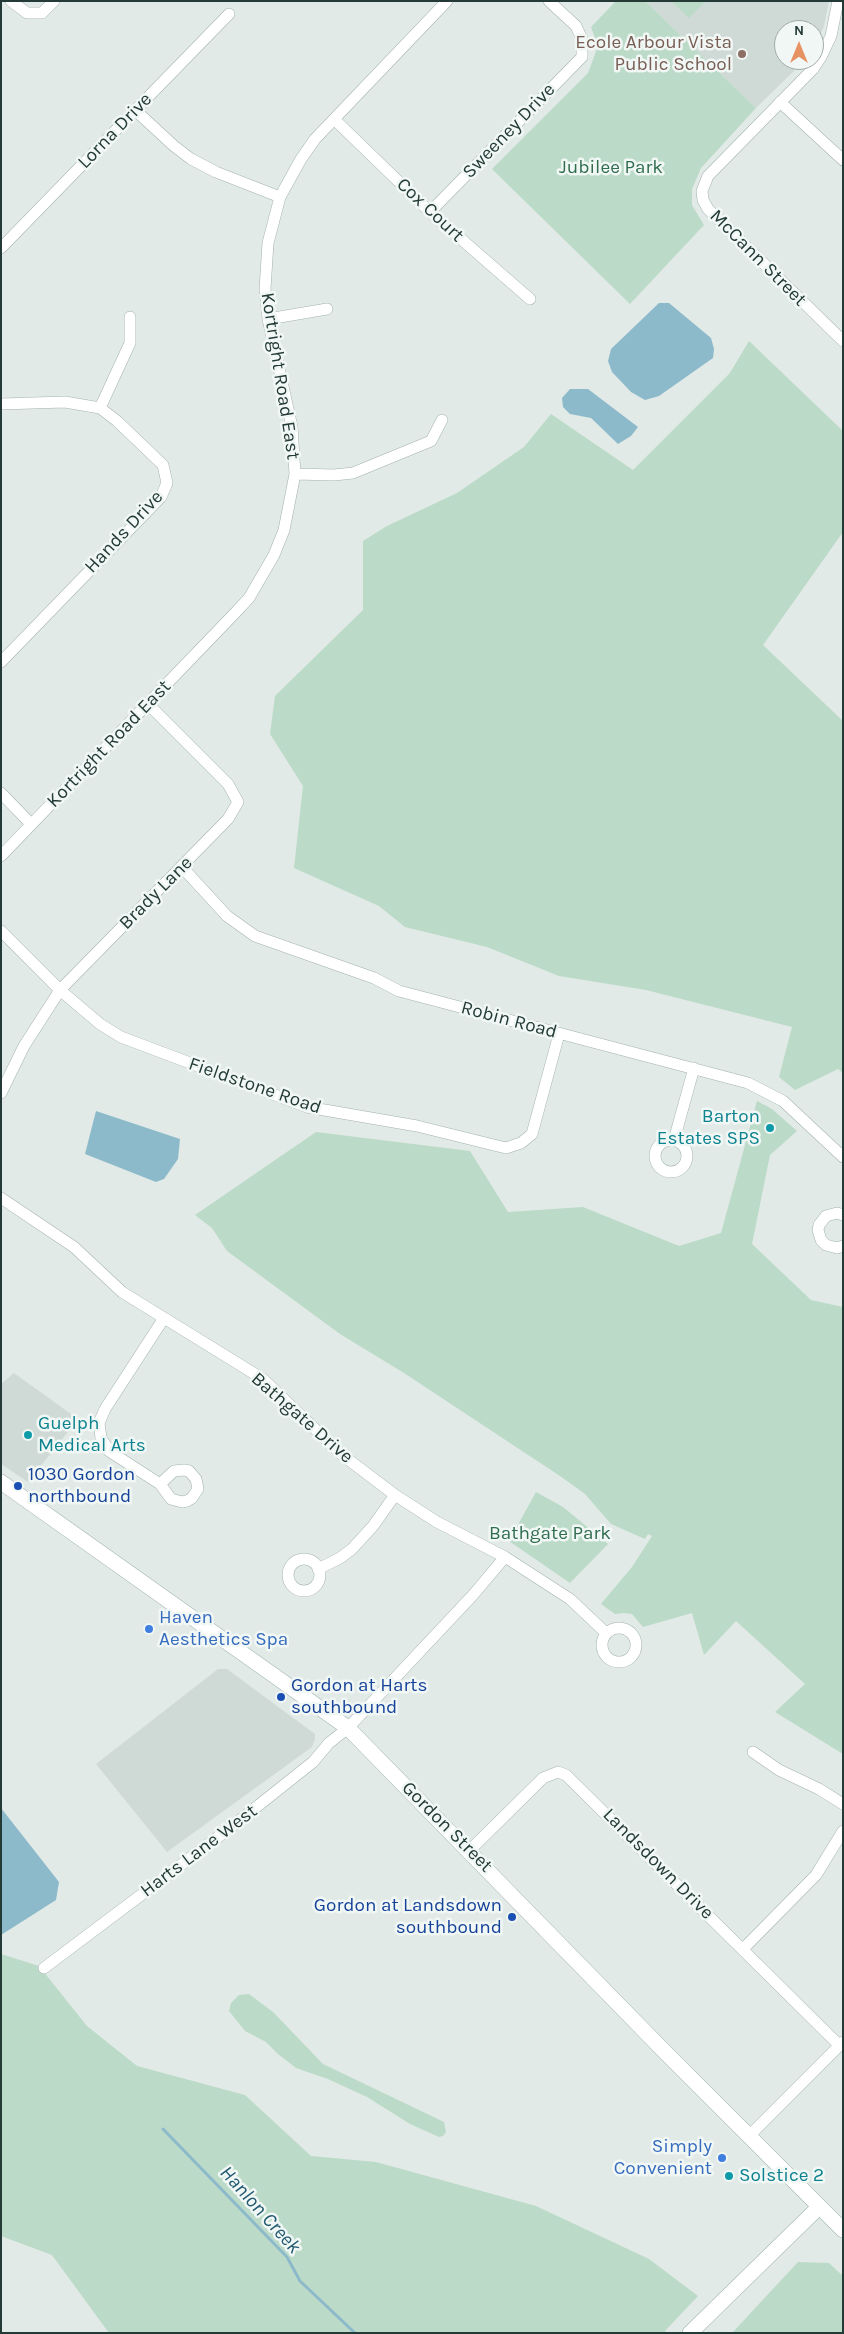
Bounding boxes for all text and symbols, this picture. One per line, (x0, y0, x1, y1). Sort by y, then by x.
north arrow (774, 20, 824, 70)
text: N (794, 22, 804, 39)
place label: Ecole Arbour Vista Public School (575, 32, 732, 76)
marker: Ecole Arbour Vista Public School (736, 48, 748, 60)
street label: Sweeney Drive (458, 79, 560, 183)
street label: Lorna Drive (73, 88, 157, 174)
park label: Jubilee Park (559, 157, 663, 179)
street label: Cox Court (392, 173, 468, 247)
street label: McCann Street (705, 205, 811, 311)
street label: Kortright Road East (256, 291, 304, 461)
street label: Hands Drive (80, 486, 168, 578)
street label: Kortright Road East (42, 675, 176, 813)
street label: Brady Lane (115, 852, 197, 934)
street label: Robin Road (458, 996, 560, 1044)
street label: Fieldstone Road (186, 1053, 324, 1119)
place label: Barton Estates SPS (657, 1106, 760, 1150)
marker: Barton Estates SPS (764, 1122, 776, 1134)
street label: Bathgate Drive (246, 1367, 358, 1469)
place label: Guelph Medical Arts (38, 1413, 146, 1457)
marker: Guelph Medical Arts (22, 1429, 34, 1441)
place label: 1030 Gordon northbound (28, 1464, 135, 1508)
marker: 1030 Gordon northbound (12, 1480, 24, 1492)
park label: Bathgate Park (489, 1523, 611, 1545)
place label: Haven Aesthetics Spa (159, 1607, 288, 1651)
marker: Haven Aesthetics Spa (143, 1623, 155, 1635)
place label: Gordon at Harts southbound (291, 1675, 427, 1719)
marker: Gordon at Harts southbound (275, 1691, 287, 1703)
street label: Gordon Street (397, 1777, 497, 1877)
street label: Harts Lane West (136, 1800, 262, 1902)
street label: Landsdown Drive (598, 1804, 718, 1924)
place label: Gordon at Landsdown southbound (314, 1895, 502, 1939)
marker: Gordon at Landsdown southbound (506, 1911, 518, 1923)
place label: Simply Convenient (614, 2136, 712, 2180)
marker: Simply Convenient (716, 2152, 728, 2164)
water label: Hanlon Creek (214, 2161, 306, 2259)
place label: Solstice 2 (739, 2165, 824, 2187)
marker: Solstice 2 (723, 2170, 735, 2182)

